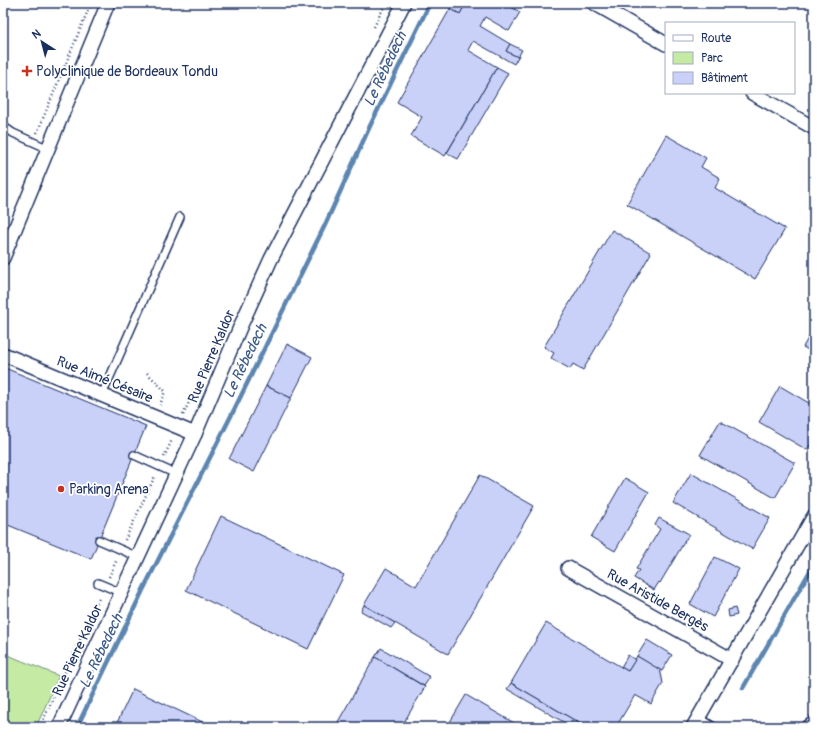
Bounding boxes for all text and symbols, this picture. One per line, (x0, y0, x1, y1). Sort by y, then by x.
north arrow (22, 22, 62, 62)
legend (665, 22, 795, 94)
text: N (30, 27, 44, 42)
water label: Le Rébedech (360, 28, 411, 110)
text: Route (701, 31, 731, 46)
text: Parc (701, 51, 723, 66)
place label: Polyclinique de Bordeaux Tondu (36, 63, 218, 80)
marker: Polyclinique de Bordeaux Tondu (21, 65, 33, 77)
text: Bâtiment (701, 71, 748, 86)
street label: Rue Pierre Kaldor (184, 307, 239, 405)
water label: Le Rébedech (219, 320, 272, 401)
street label: Rue Aimé Césaire (54, 352, 155, 407)
place label: Parking Arena (69, 481, 149, 498)
marker: Parking Arena (56, 484, 66, 494)
street label: Rue Aristide Bergès (604, 565, 712, 636)
street label: Rue Pierre Kaldor (49, 602, 106, 699)
water label: Le Rébedech (75, 610, 128, 691)

